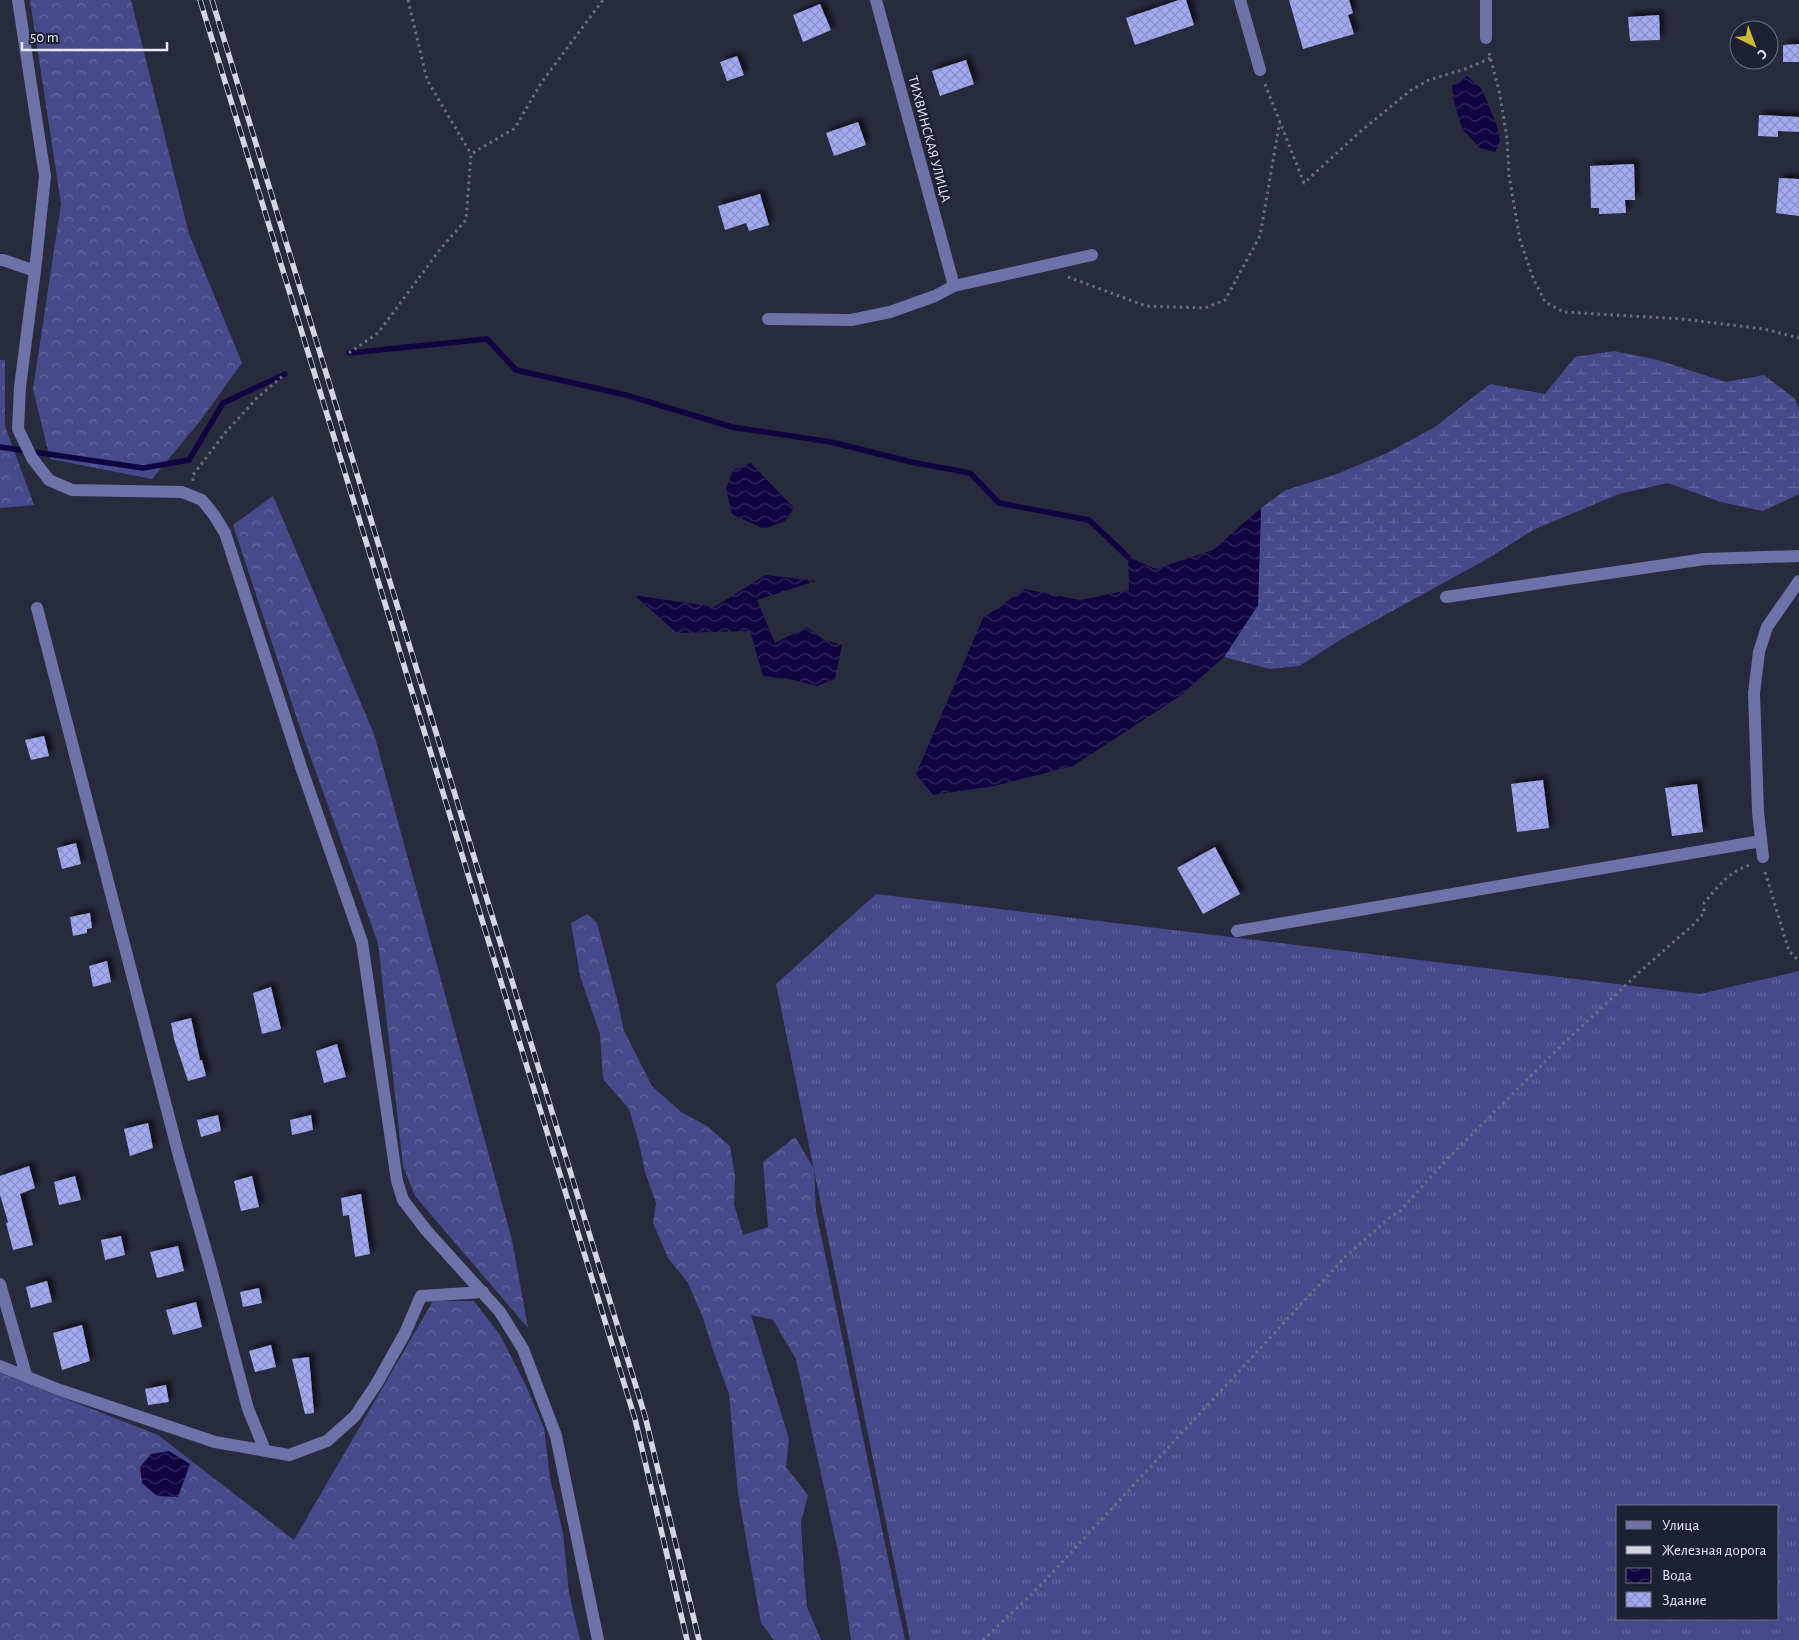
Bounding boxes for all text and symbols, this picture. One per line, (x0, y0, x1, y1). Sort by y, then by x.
scale bar (22, 20, 168, 52)
north arrow (1729, 20, 1779, 70)
text: 50 m (30, 30, 59, 45)
text: С (1754, 46, 1770, 62)
street label: ТИХВИНСКАЯ УЛИЦА (905, 75, 953, 204)
legend (1616, 1505, 1779, 1620)
text: Улица (1662, 1518, 1699, 1533)
text: Железная дорога (1662, 1543, 1767, 1558)
text: Вода (1662, 1568, 1692, 1583)
text: Здание (1662, 1593, 1707, 1608)

